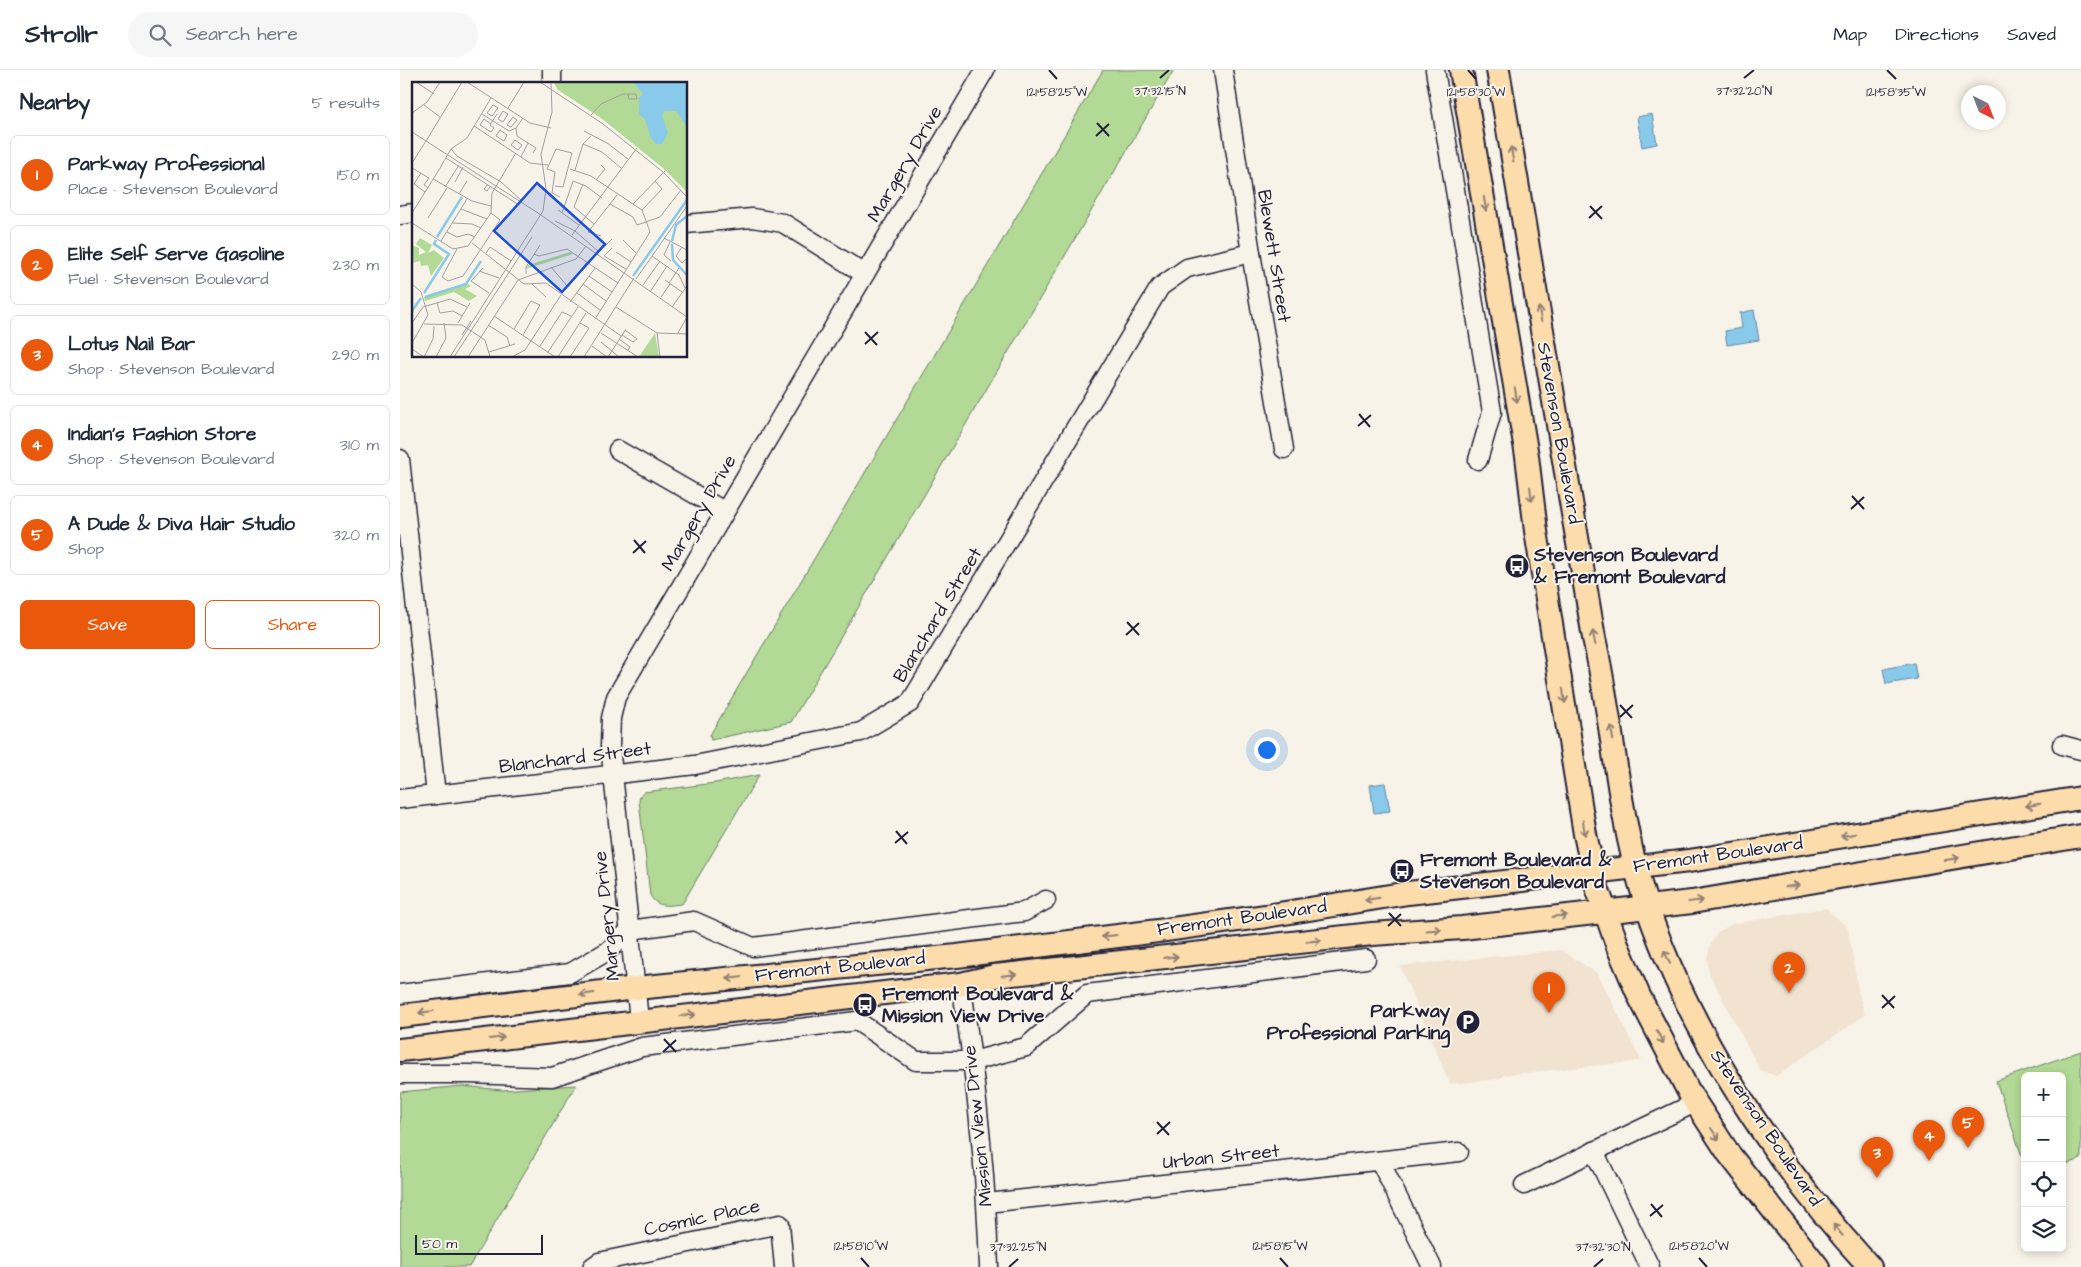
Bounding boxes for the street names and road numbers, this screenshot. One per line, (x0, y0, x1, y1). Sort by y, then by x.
street label: Margery Drive (861, 101, 950, 228)
street label: Blewett Street (1250, 188, 1298, 325)
street label: Stevenson Boulevard (1530, 340, 1588, 526)
street label: Margery Drive (655, 450, 744, 577)
street label: Blanchard Street (887, 542, 989, 688)
street label: Blanchard Street (497, 735, 653, 781)
street label: Fremont Boulevard (1631, 830, 1805, 880)
street label: Margery Drive (587, 850, 628, 982)
street label: Fremont Boulevard (1155, 893, 1329, 943)
street label: Fremont Boulevard (754, 945, 927, 989)
street label: Mission View Drive (956, 1044, 1000, 1208)
street label: Stevenson Boulevard (1703, 1044, 1829, 1212)
street label: Urban Street (1161, 1137, 1281, 1177)
street label: Cosmic Place (641, 1193, 763, 1243)

